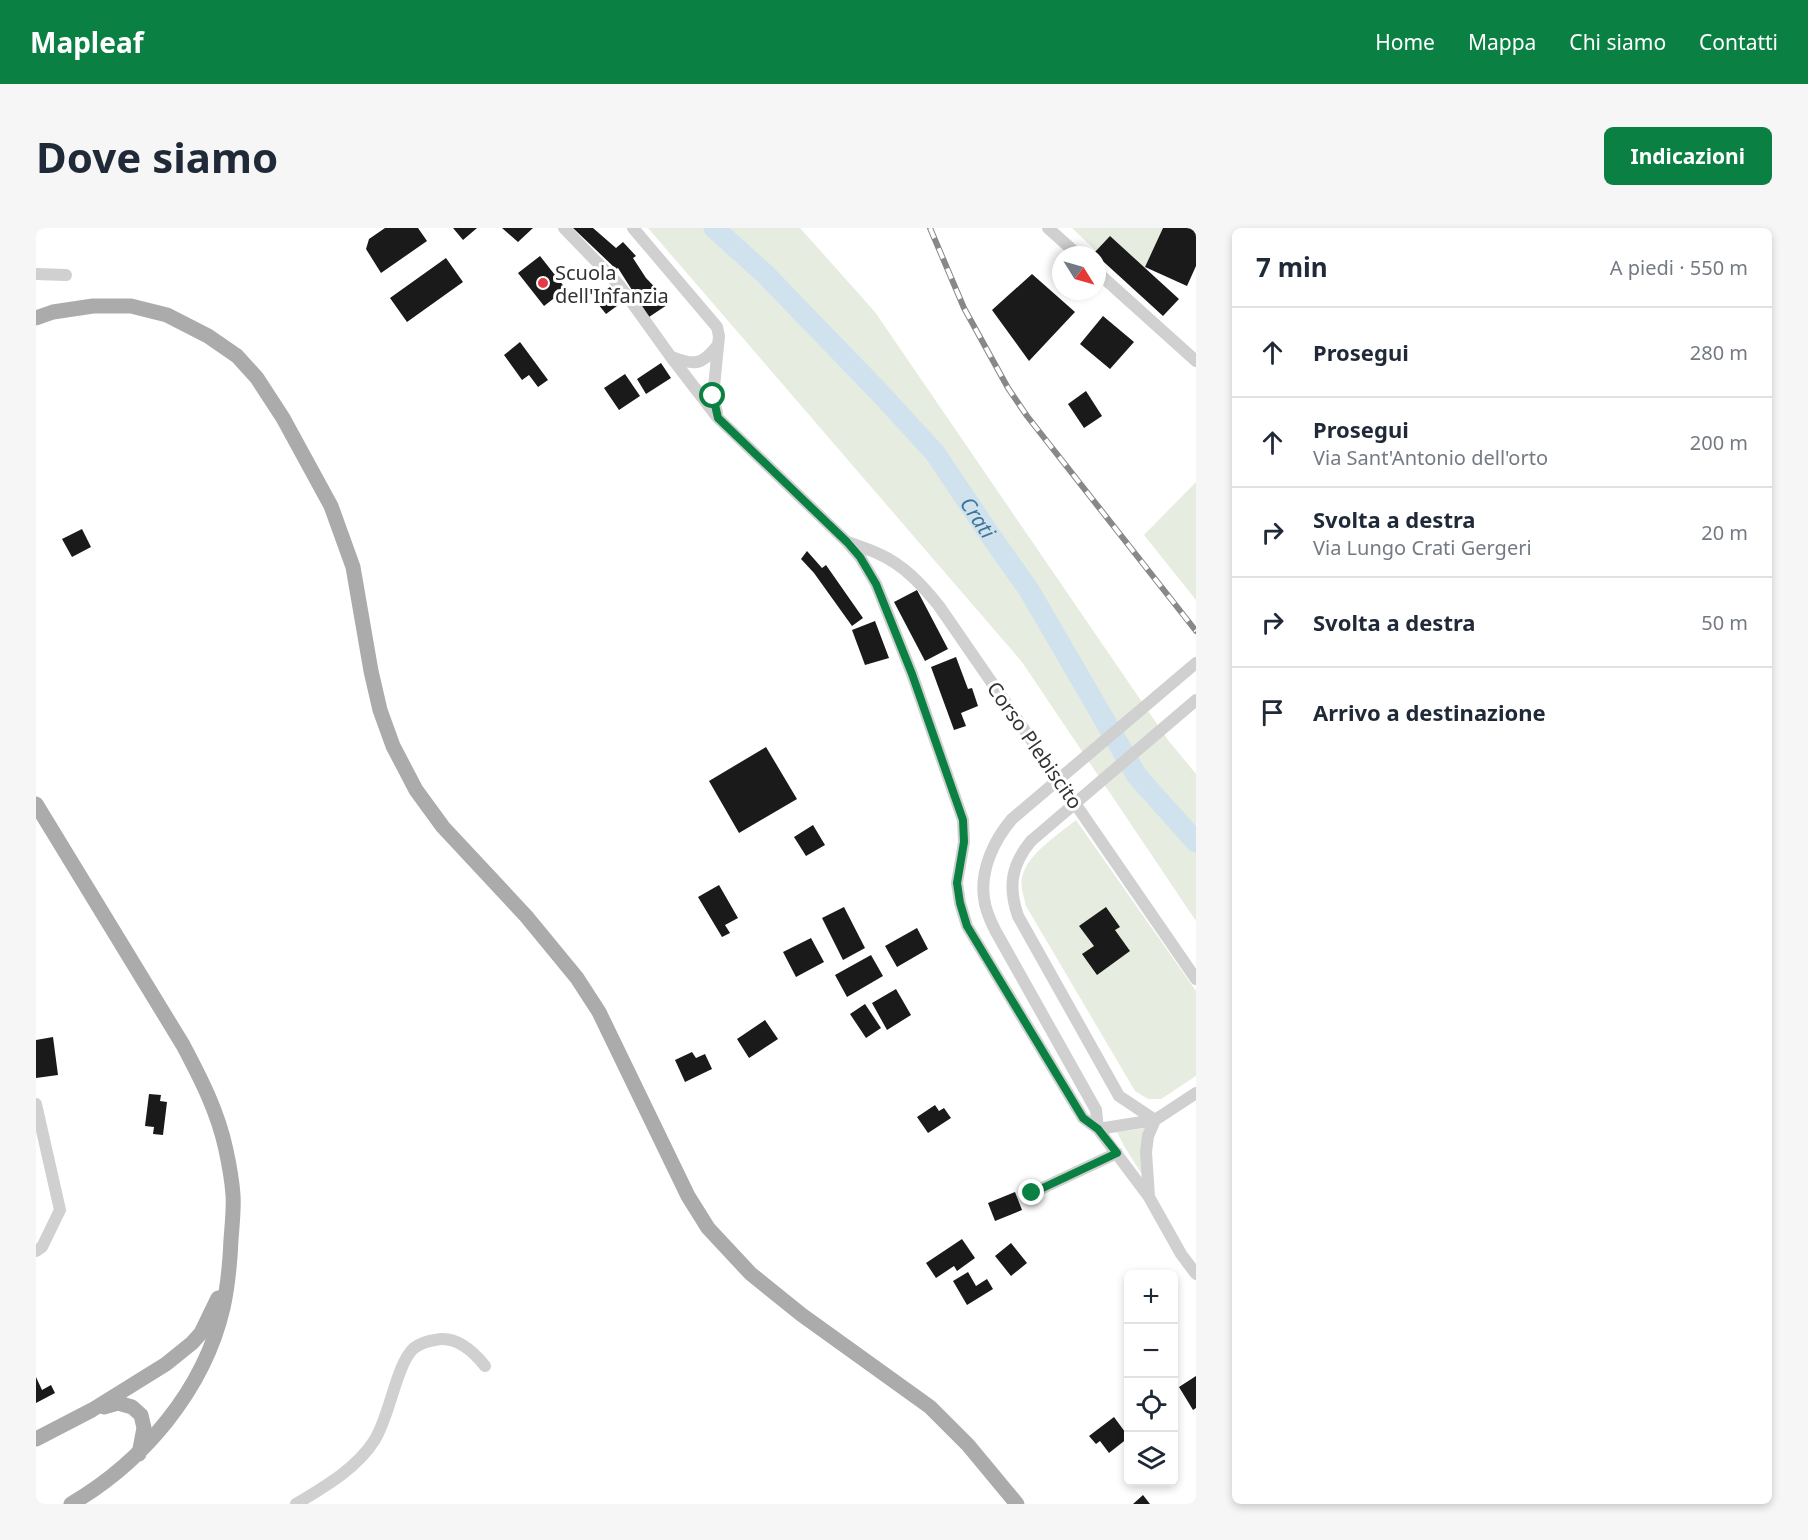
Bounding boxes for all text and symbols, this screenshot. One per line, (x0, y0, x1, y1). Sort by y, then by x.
text: Mapleaf (30, 23, 144, 61)
text: Home (1375, 28, 1435, 56)
text: Mappa (1468, 28, 1536, 56)
text: Chi siamo (1569, 28, 1666, 56)
text: Contatti (1699, 28, 1778, 56)
button: Indicazioni (1604, 127, 1772, 185)
text: Dove siamo (36, 128, 278, 185)
north arrow (1052, 246, 1106, 300)
text: 7 min (1256, 249, 1328, 285)
text: A piedi · 550 m (1610, 254, 1748, 281)
place label: Scuola dell'Infanzia (555, 259, 669, 309)
marker: Scuola dell'Infanzia (536, 276, 550, 290)
icon: ahead (1256, 336, 1289, 369)
text: Prosegui (1313, 337, 1409, 367)
text: 280 m (1690, 339, 1748, 366)
route start (699, 382, 725, 408)
text: Prosegui (1313, 414, 1409, 444)
icon: ahead (1256, 426, 1289, 459)
text: 200 m (1690, 429, 1748, 456)
text: Via Sant'Antonio dell'orto (1313, 444, 1548, 471)
water label: Crati (954, 491, 1003, 544)
text: Svolta a destra (1313, 504, 1476, 534)
icon: right (1256, 516, 1289, 549)
text: 20 m (1701, 519, 1748, 546)
text: Via Lungo Crati Gergeri (1313, 534, 1532, 561)
icon: right (1256, 606, 1289, 639)
text: Svolta a destra (1313, 607, 1476, 637)
text: 50 m (1701, 609, 1748, 636)
street label: Corso Plebiscito (981, 676, 1089, 814)
icon: arrive (1256, 696, 1289, 729)
text: Arrivo a destinazione (1313, 697, 1546, 727)
route end (1018, 1179, 1044, 1205)
map controls (1124, 1270, 1178, 1486)
button: + (1124, 1270, 1178, 1324)
button: − (1124, 1324, 1178, 1378)
button: locate (1124, 1378, 1178, 1432)
button: layers (1124, 1432, 1178, 1486)

